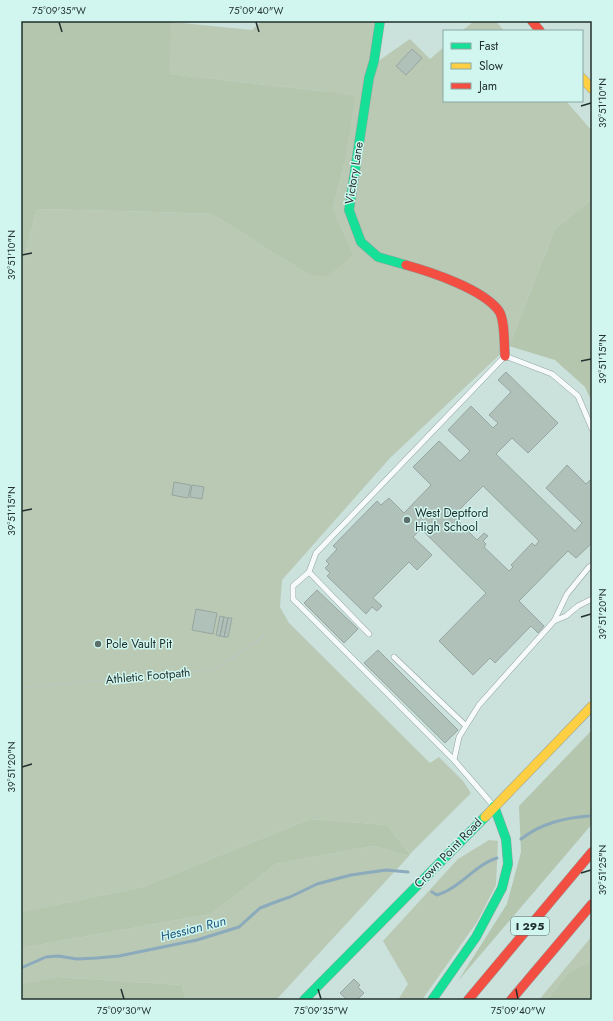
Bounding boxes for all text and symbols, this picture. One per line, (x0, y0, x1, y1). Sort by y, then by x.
text: 75°09'35"W (32, 3, 86, 18)
text: 75°09'40"W (229, 3, 283, 18)
legend (443, 30, 583, 102)
text: Fast (479, 37, 498, 55)
text: Slow (479, 57, 504, 75)
text: Jam (477, 77, 497, 95)
text: 39°51'10"N (595, 78, 610, 128)
street label: Victory Lane (340, 140, 368, 206)
text: 39°51'10"N (4, 230, 19, 280)
text: 39°51'15"N (595, 334, 610, 384)
text: 39°51'15"N (4, 486, 19, 536)
place label: West Deptford High School (415, 504, 488, 536)
marker: West Deptford High School (402, 515, 412, 525)
text: 39°51'20"N (595, 588, 610, 640)
place label: Pole Vault Pit (106, 635, 172, 653)
marker: Pole Vault Pit (93, 639, 103, 649)
street label: Athletic Footpath (105, 663, 191, 689)
text: 39°51'20"N (4, 741, 19, 793)
street label: Crown Point Road (410, 814, 486, 892)
text: 39°51'25"N (595, 845, 610, 895)
water label: Hessian Run (158, 911, 228, 946)
road number: I 295 (511, 917, 549, 935)
text: 75°09'30"W (97, 1003, 151, 1018)
text: 75°09'35"W (294, 1003, 348, 1018)
text: 75°09'40"W (491, 1003, 545, 1018)

